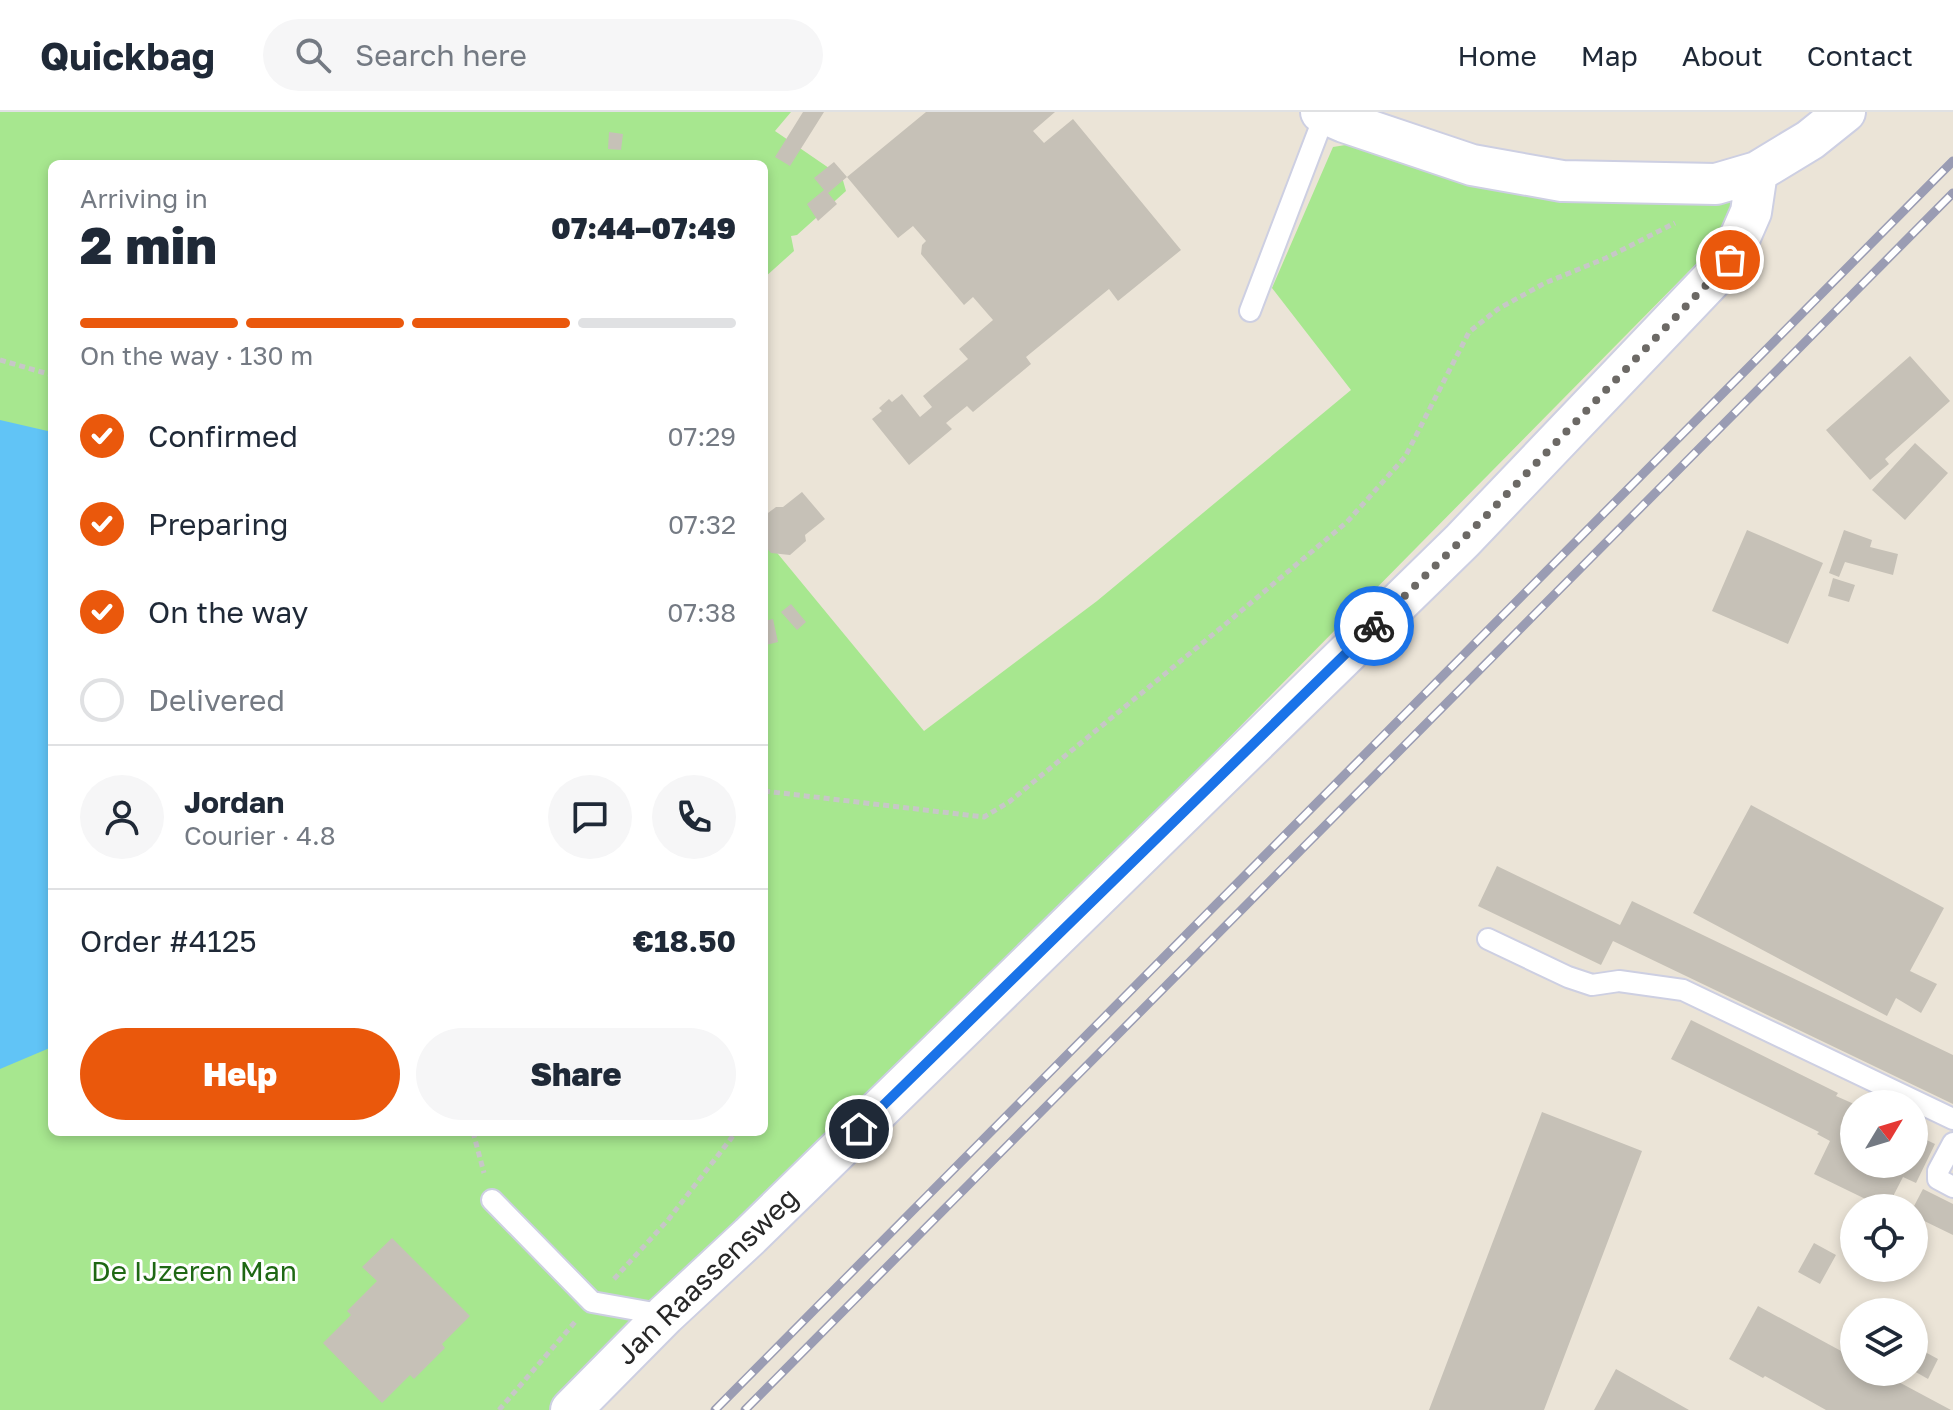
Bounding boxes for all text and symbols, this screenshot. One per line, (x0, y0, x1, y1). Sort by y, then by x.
search box (263, 19, 823, 91)
text: Quickbag (40, 33, 215, 78)
icon: search (291, 33, 335, 77)
text: Search here (355, 37, 527, 73)
text: Home (1458, 39, 1537, 72)
text: Map (1581, 39, 1638, 72)
text: About (1682, 39, 1763, 72)
text: Contact (1807, 39, 1913, 72)
text: Arriving in (80, 183, 208, 214)
text: 07:44–07:49 (551, 210, 736, 246)
text: 2 min (80, 213, 217, 275)
pin (1696, 226, 1764, 294)
icon: bag (1708, 238, 1752, 282)
text: On the way · 130 m (80, 340, 313, 371)
icon: check (80, 414, 124, 458)
text: Confirmed (148, 418, 298, 454)
text: 07:29 (667, 421, 736, 452)
icon: check (80, 502, 124, 546)
text: Preparing (148, 506, 289, 542)
text: 07:32 (668, 509, 736, 540)
courier (1334, 586, 1414, 666)
icon: check (80, 590, 124, 634)
text: On the way (148, 594, 308, 630)
text: 07:38 (667, 597, 736, 628)
icon: bike (1352, 604, 1396, 648)
text: Delivered (148, 682, 285, 718)
button: person (80, 775, 164, 859)
button: chat (548, 775, 632, 859)
button: phone (652, 775, 736, 859)
text: Jordan (184, 784, 284, 820)
text: Courier · 4.8 (184, 820, 336, 851)
text: Order #4125 (80, 923, 257, 959)
text: €18.50 (633, 923, 736, 959)
button: Help (80, 1028, 400, 1120)
button: Share (416, 1028, 736, 1120)
north arrow (1840, 1090, 1928, 1178)
map controls (1840, 1090, 1928, 1386)
pin (825, 1095, 893, 1163)
icon: home (837, 1107, 881, 1151)
street label: Jan Raassensweg (609, 1180, 804, 1371)
button: locate (1840, 1194, 1928, 1282)
park label: De IJzeren Man (91, 1254, 297, 1287)
button: layers (1840, 1298, 1928, 1386)

